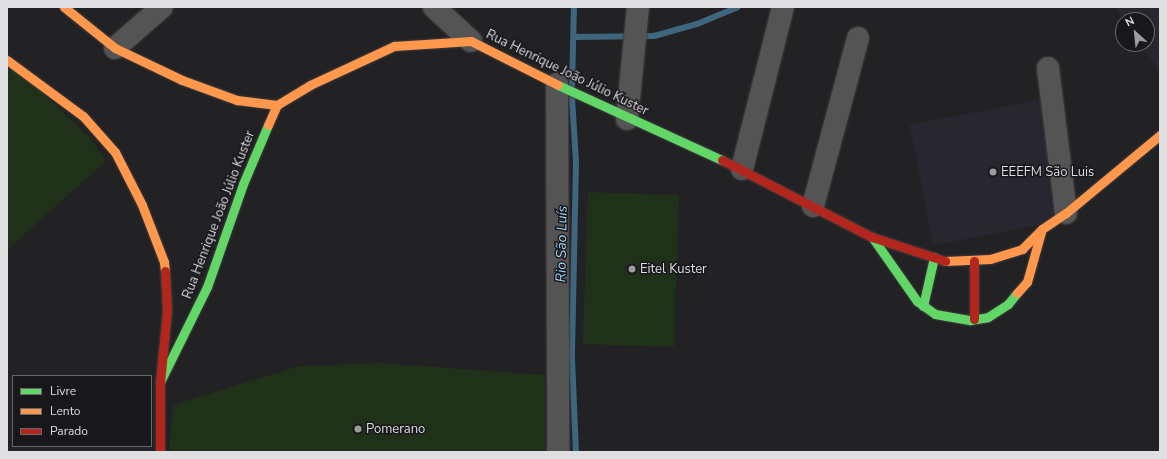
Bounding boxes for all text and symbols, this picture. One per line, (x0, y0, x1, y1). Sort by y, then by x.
north arrow (1115, 12, 1155, 52)
text: N (1123, 13, 1137, 30)
street label: Rua Henrique João Júlio Kuster (483, 27, 651, 119)
street label: Rua Henrique João Júlio Kuster (180, 129, 258, 301)
place label: EEEFM São Luis (1001, 164, 1094, 180)
marker: EEEFM São Luis (988, 167, 998, 177)
water label: Rio São Luís (553, 206, 571, 282)
place label: Eitel Kuster (640, 261, 707, 277)
marker: Eitel Kuster (627, 264, 637, 274)
legend (12, 375, 152, 447)
text: Livre (50, 383, 76, 399)
text: Lento (50, 403, 80, 419)
place label: Pomerano (366, 421, 425, 437)
text: Parado (50, 423, 88, 439)
marker: Pomerano (353, 424, 363, 434)

